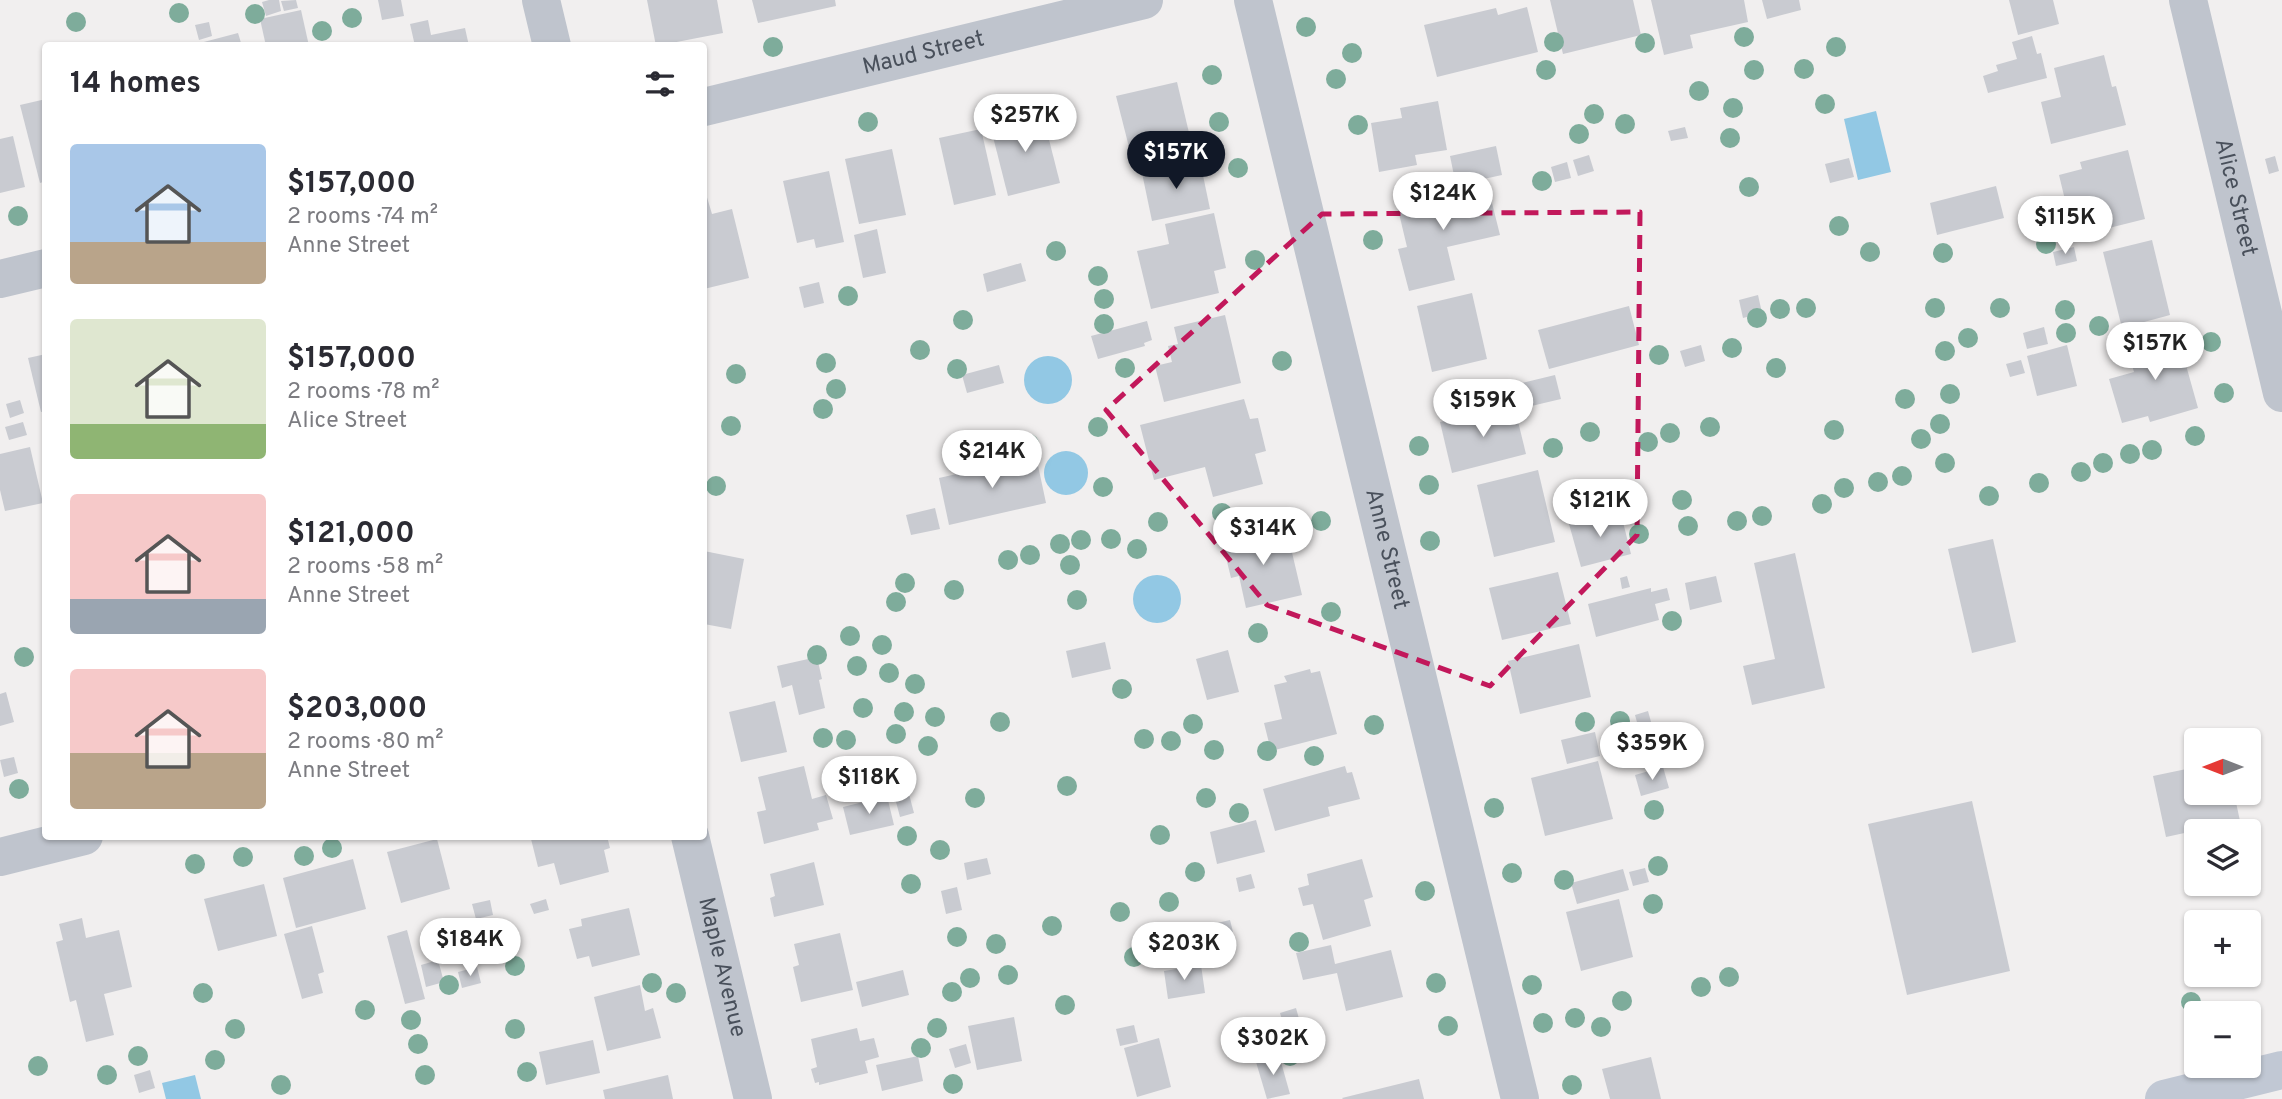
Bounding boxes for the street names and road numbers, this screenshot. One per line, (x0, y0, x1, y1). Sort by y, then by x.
street label: Maud Street (860, 25, 987, 82)
street label: Alice Street (2207, 136, 2263, 259)
street label: Anne Street (1358, 486, 1415, 612)
street label: Maple Avenue (691, 894, 752, 1040)

